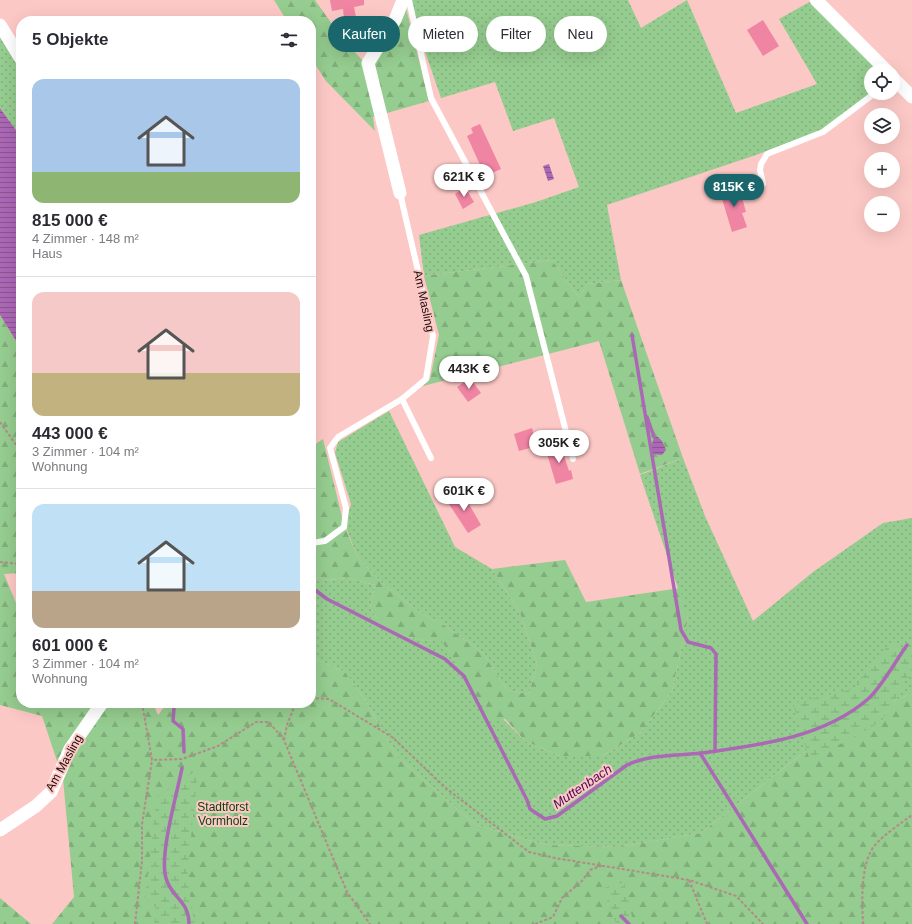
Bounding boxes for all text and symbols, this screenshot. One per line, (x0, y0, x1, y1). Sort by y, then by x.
chip: Kaufen (328, 16, 400, 52)
chip: Mieten (408, 16, 478, 52)
chip: Filter (486, 16, 546, 52)
chip: Neu (554, 16, 607, 52)
icon: filters (278, 29, 300, 51)
text: 5 Objekte (32, 30, 109, 49)
map controls (864, 64, 900, 232)
button: locate (864, 64, 900, 100)
icon: home (130, 105, 202, 177)
button: layers (864, 108, 900, 144)
button: + (864, 152, 900, 188)
pin: 621K € (431, 164, 497, 198)
text: 621K € (443, 169, 485, 184)
pin: 815K € (701, 174, 767, 208)
text: 815K € (713, 179, 755, 194)
button: − (864, 196, 900, 232)
text: 815 000 € (32, 211, 108, 230)
text: 4 Zimmer · 148 m² (32, 231, 139, 246)
text: Haus (32, 246, 62, 261)
street label: Am Masling (411, 269, 437, 333)
icon: home (130, 318, 202, 390)
pin: 443K € (436, 356, 502, 390)
text: 443K € (448, 361, 490, 376)
text: 443 000 € (32, 424, 108, 443)
pin: 305K € (526, 430, 592, 464)
text: 305K € (538, 435, 580, 450)
text: 3 Zimmer · 104 m² (32, 444, 139, 459)
text: Wohnung (32, 459, 87, 474)
pin: 601K € (431, 478, 497, 512)
text: 601K € (443, 483, 485, 498)
icon: home (130, 530, 202, 602)
text: 601 000 € (32, 636, 108, 655)
text: 3 Zimmer · 104 m² (32, 656, 139, 671)
text: Wohnung (32, 671, 87, 686)
street label: Am Masling (43, 732, 85, 794)
water label: Muttenbach (550, 761, 615, 812)
park label: Stadtforst Vormholz (197, 800, 249, 828)

